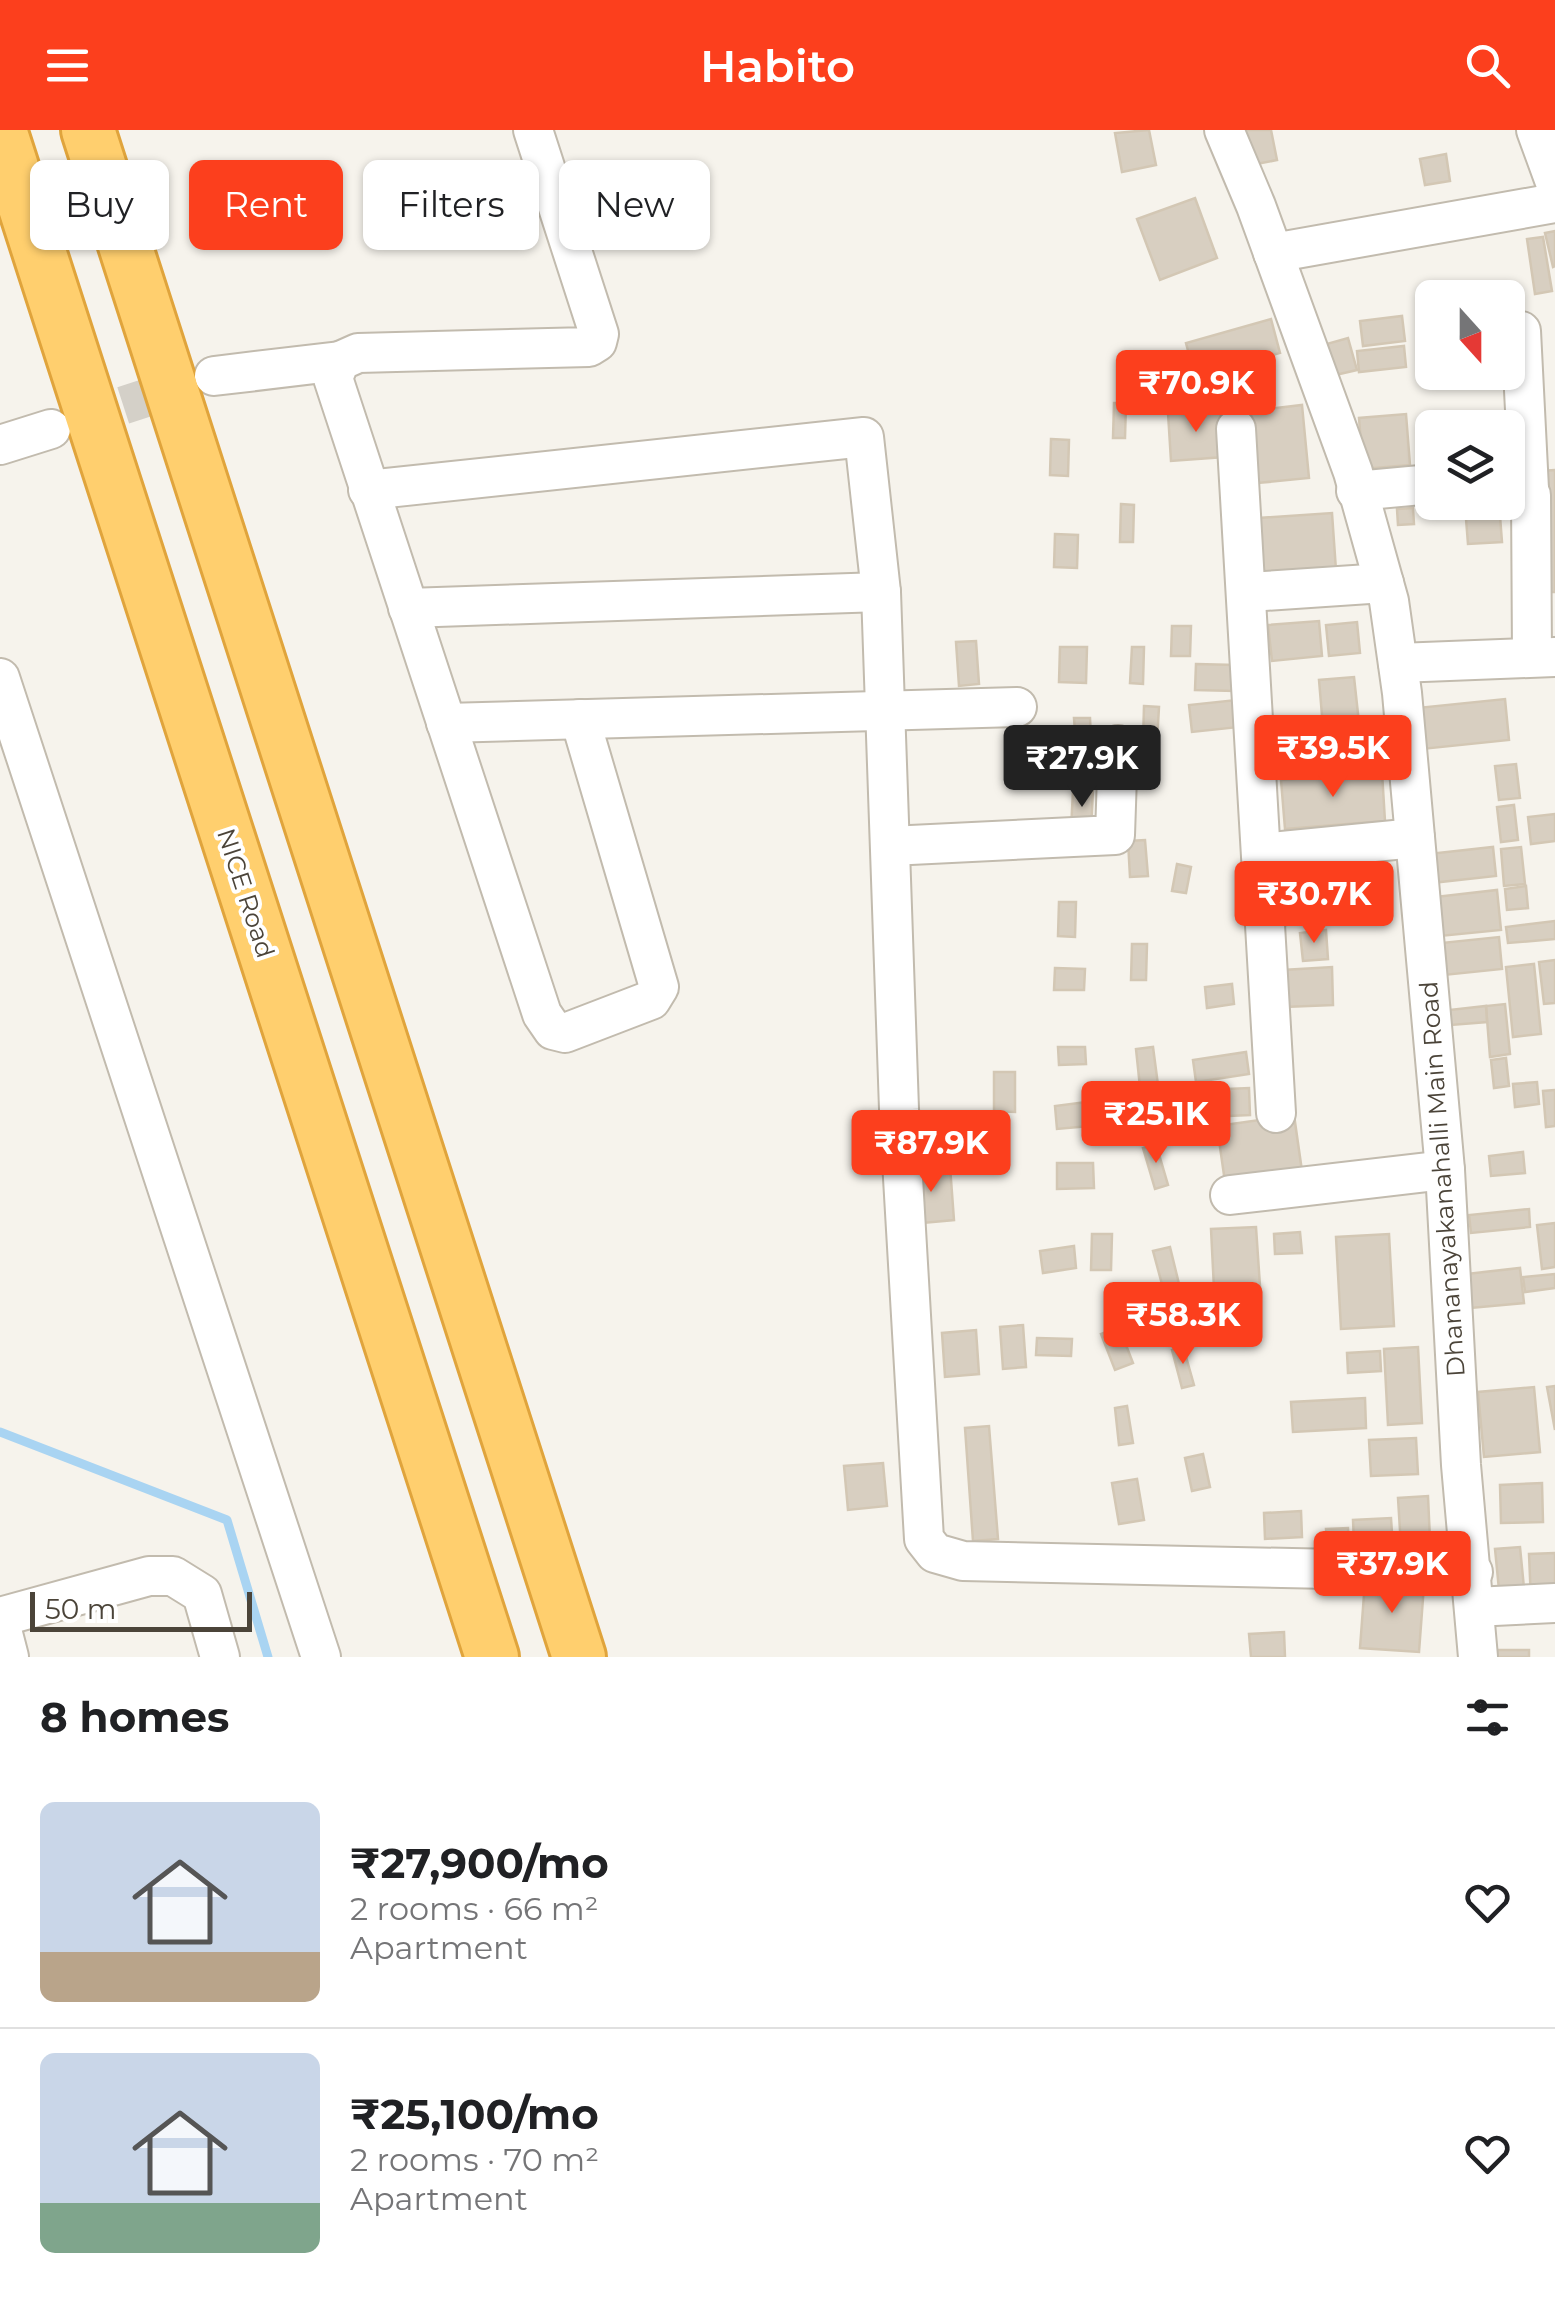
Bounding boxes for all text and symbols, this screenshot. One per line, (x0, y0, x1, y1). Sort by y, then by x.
icon: menu (40, 38, 95, 93)
text: Habito (700, 38, 855, 93)
icon: search (1460, 38, 1515, 93)
chip: Buy (30, 160, 169, 250)
chip: Rent (189, 160, 343, 250)
chip: Filters (363, 160, 539, 250)
chip: New (559, 160, 710, 250)
north arrow (1415, 280, 1525, 390)
map controls (1415, 280, 1525, 520)
pin: ₹70.9K (1115, 350, 1277, 435)
text: ₹70.9K (1138, 363, 1254, 402)
button: layers (1415, 410, 1525, 520)
pin: ₹39.5K (1252, 715, 1414, 800)
pin: ₹27.9K (1001, 725, 1163, 810)
text: ₹39.5K (1276, 728, 1390, 767)
text: ₹27.9K (1026, 738, 1138, 777)
street label: NICE Road (211, 825, 281, 961)
pin: ₹30.7K (1233, 861, 1395, 946)
text: ₹30.7K (1257, 874, 1371, 913)
street label: Dhananayakanahalli Main Road (1413, 980, 1471, 1378)
pin: ₹25.1K (1075, 1081, 1237, 1166)
text: ₹25.1K (1103, 1094, 1209, 1133)
pin: ₹87.9K (850, 1110, 1012, 1195)
text: ₹87.9K (874, 1123, 988, 1162)
pin: ₹58.3K (1102, 1282, 1264, 1367)
text: ₹58.3K (1126, 1295, 1240, 1334)
pin: ₹37.9K (1311, 1531, 1473, 1616)
text: ₹37.9K (1336, 1544, 1448, 1583)
scale bar (30, 1587, 252, 1632)
text: 50 m (45, 1592, 116, 1626)
icon: filters (1460, 1690, 1515, 1745)
text: 8 homes (40, 1691, 229, 1743)
text: ₹27,900/mo (350, 1837, 609, 1889)
icon: home (120, 1842, 240, 1962)
icon: heart (1460, 1875, 1515, 1930)
text: 2 rooms · 66 m² (350, 1889, 599, 1928)
text: Apartment (350, 1928, 528, 1967)
text: ₹25,100/mo (350, 2088, 599, 2140)
icon: home (120, 2093, 240, 2213)
icon: heart (1460, 2126, 1515, 2181)
text: 2 rooms · 70 m² (350, 2140, 599, 2179)
text: Apartment (350, 2179, 528, 2218)

